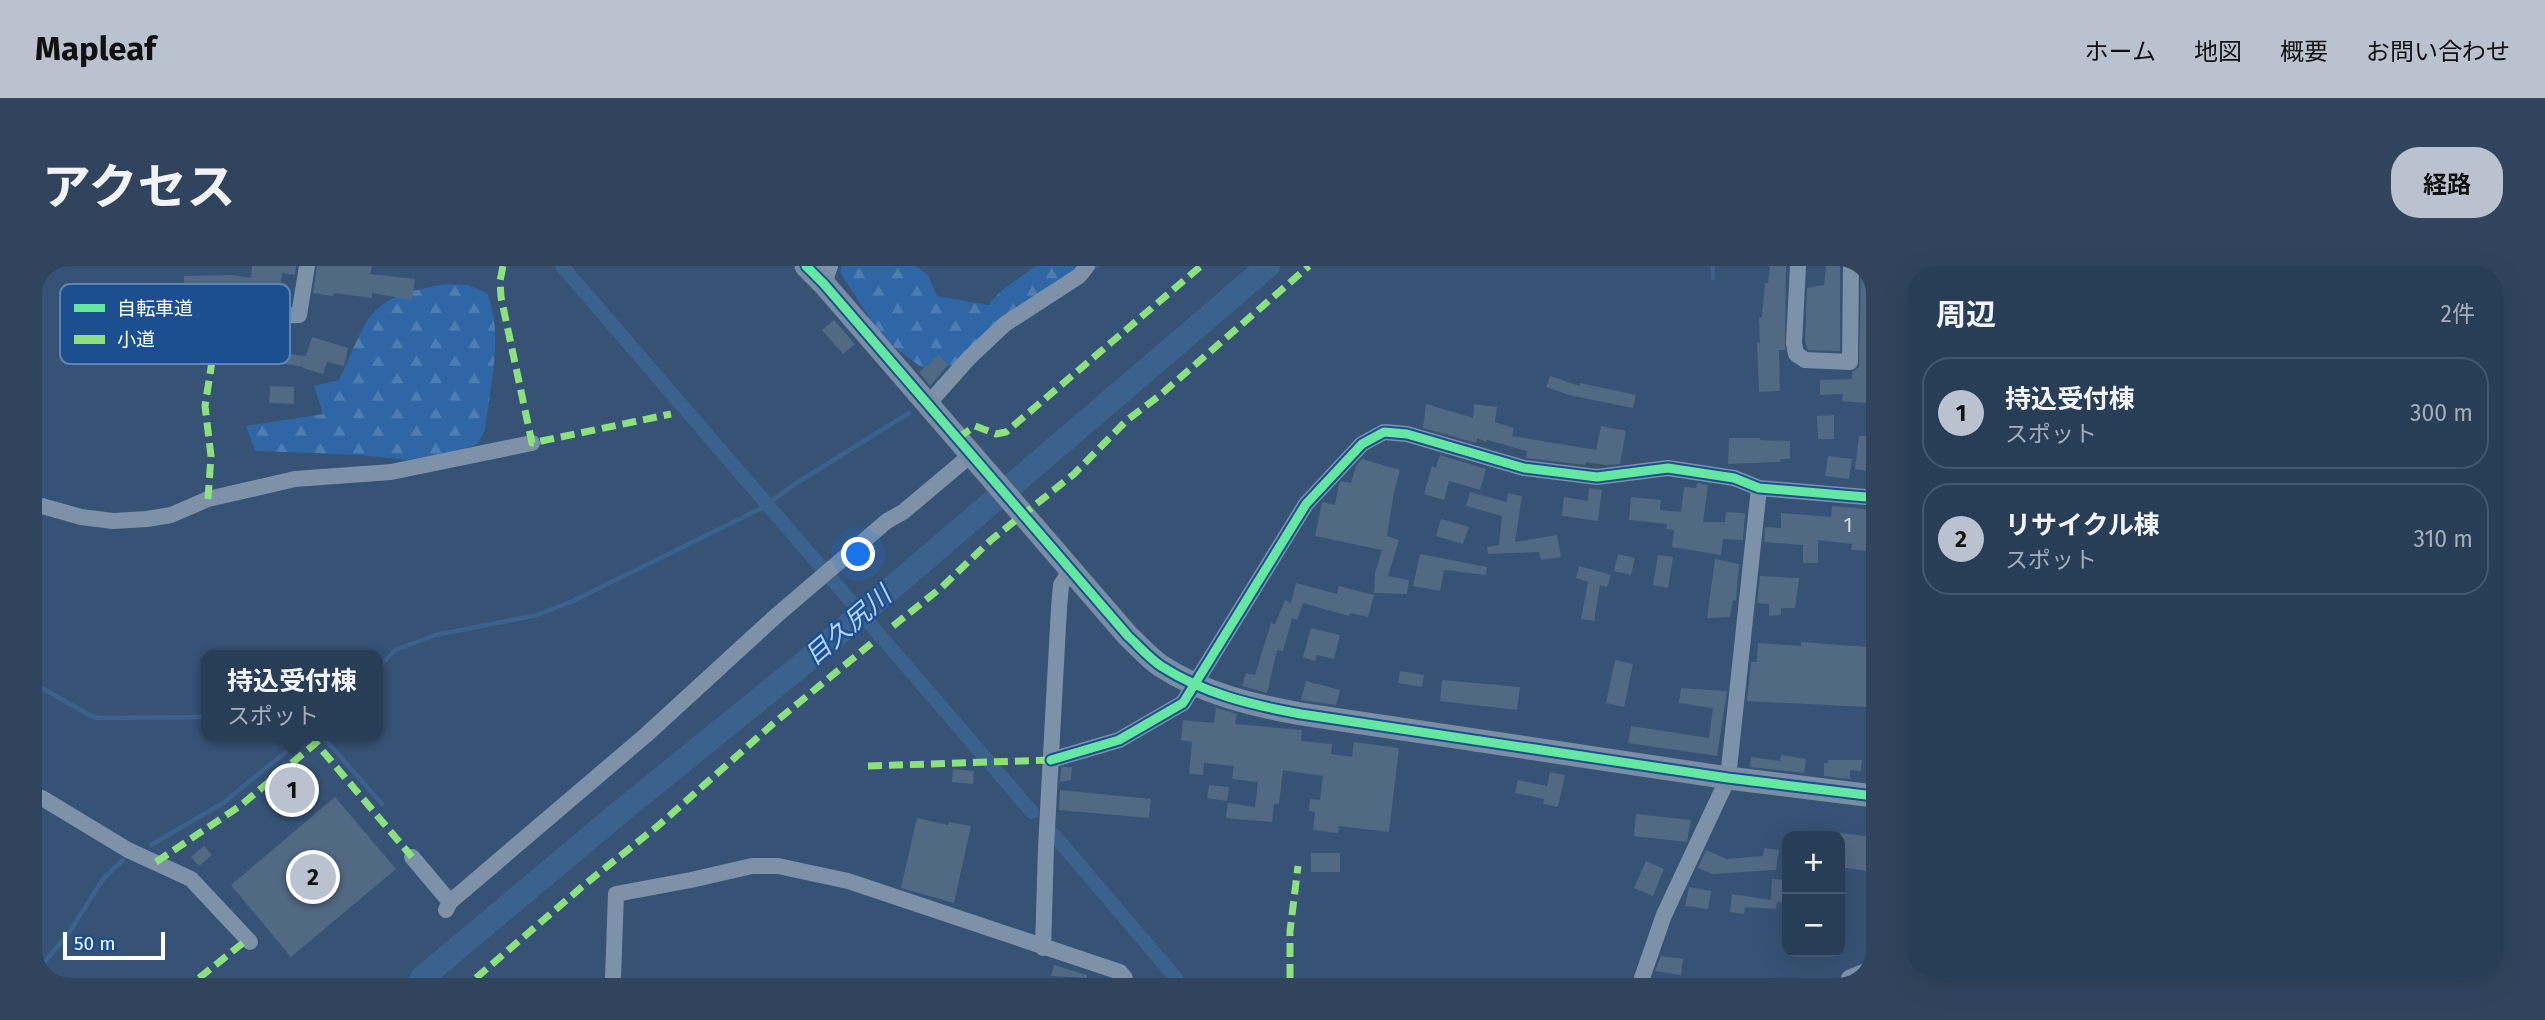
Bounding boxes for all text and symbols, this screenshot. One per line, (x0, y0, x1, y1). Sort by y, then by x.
text: Mapleaf (35, 29, 156, 69)
text: ホーム (2085, 38, 2156, 66)
text: 地図 (2194, 38, 2242, 66)
text: 概要 (2280, 38, 2328, 66)
text: お問い合わせ (2366, 38, 2510, 66)
button: 経路 (2391, 147, 2503, 218)
text: アクセス (42, 158, 236, 217)
legend (60, 284, 290, 364)
text: 自転車道 (117, 297, 193, 320)
text: 周辺 (1936, 297, 1996, 333)
text: 2件 (2441, 300, 2475, 328)
text: 小道 (117, 328, 155, 351)
text: 持込受付棟 (2005, 384, 2135, 415)
text: 1 (1956, 399, 1966, 427)
text: 300 m (2410, 399, 2473, 427)
text: スポット (2005, 420, 2097, 448)
text: リサイクル棟 (2005, 510, 2160, 541)
house number: 1 (1843, 512, 1853, 538)
text: 2 (1955, 525, 1967, 553)
text: 310 m (2413, 525, 2473, 553)
your location (841, 537, 875, 571)
text: スポット (2005, 546, 2097, 574)
water label: 目久尻川 (799, 578, 900, 672)
popup (201, 650, 383, 741)
text: 持込受付棟 (227, 666, 357, 697)
text: スポット (227, 702, 319, 730)
pin: 1 (269, 764, 315, 816)
map controls (1782, 831, 1845, 957)
button: + (1782, 831, 1845, 894)
pin: 2 (290, 851, 336, 903)
button: − (1782, 894, 1845, 957)
scale bar (63, 929, 164, 961)
text: 50 m (74, 932, 115, 955)

